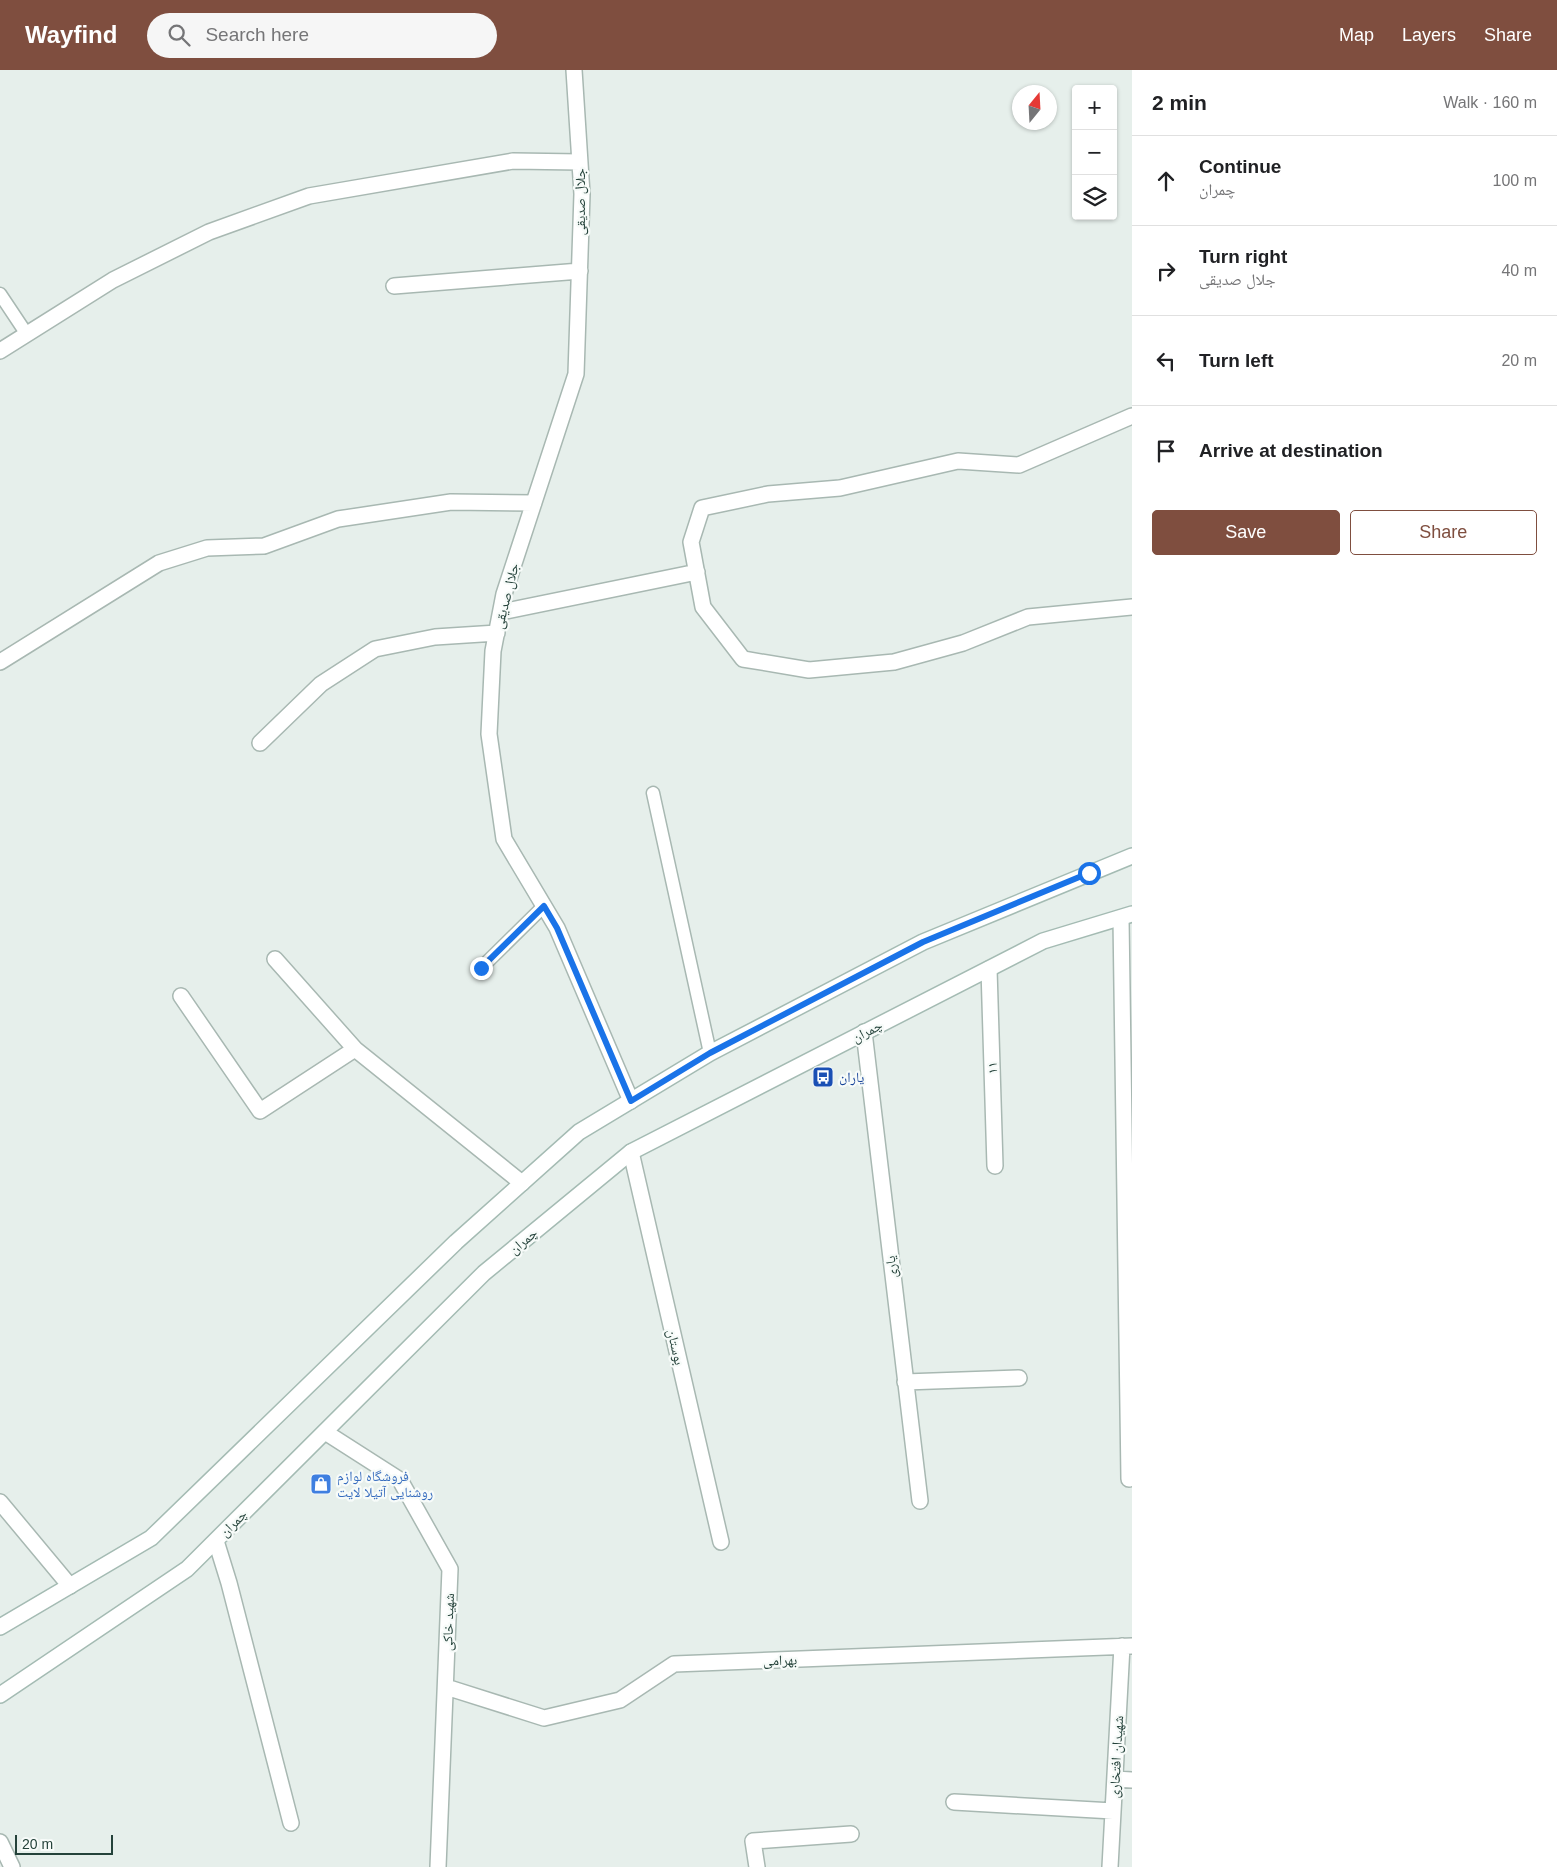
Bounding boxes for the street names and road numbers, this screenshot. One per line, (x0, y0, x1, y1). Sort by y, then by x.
street label: جلال صدیقی (572, 168, 589, 236)
street label: جلال صدیقی (490, 561, 523, 631)
street label: چمران (849, 1017, 885, 1046)
street label: ۱۱ (984, 1061, 1000, 1075)
street label: چمران (506, 1225, 541, 1258)
street label: یاری (882, 1255, 901, 1279)
street label: بوستان (663, 1327, 688, 1367)
street label: چمران (216, 1506, 251, 1541)
street label: شهید خاکی (439, 1593, 458, 1651)
street label: بهرامی (763, 1651, 798, 1670)
street label: شهیدان افتخاری (1106, 1715, 1127, 1799)

